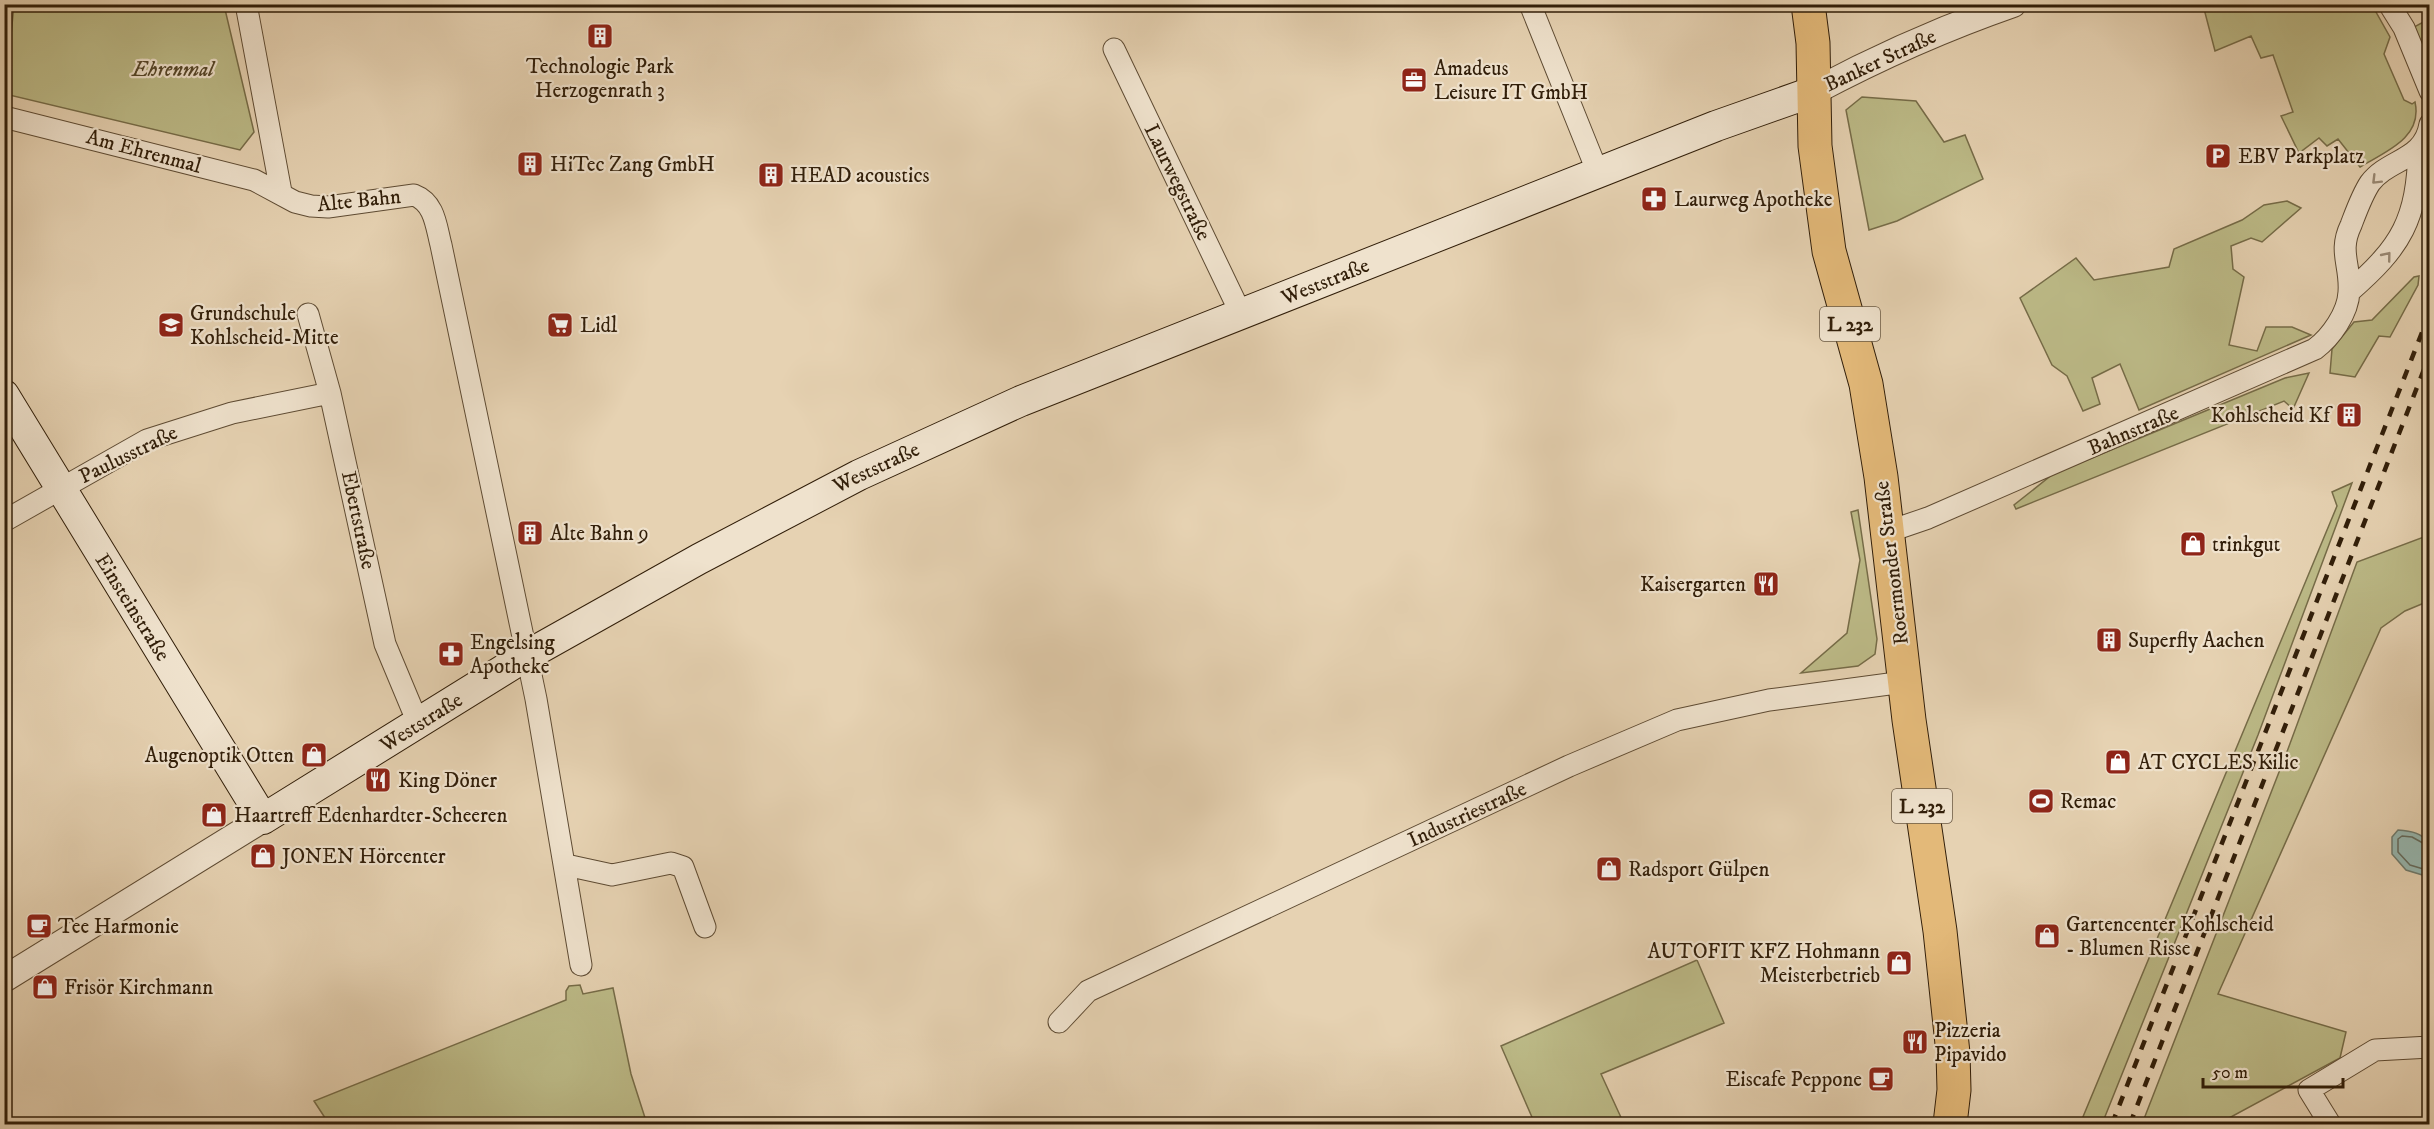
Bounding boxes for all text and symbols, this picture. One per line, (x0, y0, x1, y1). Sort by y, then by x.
building icon: Technologie Park Herzogenrath 3 (585, 21, 615, 51)
street label: Banker Straße (1820, 24, 1941, 98)
place label: Technologie Park Herzogenrath 3 (526, 54, 675, 104)
place label: Amadeus Leisure IT GmbH (1434, 56, 1588, 106)
park label: Ehrenmal (131, 57, 216, 83)
office icon: Amadeus Leisure IT GmbH (1399, 65, 1429, 95)
street label: Laurwegstraße (1138, 120, 1217, 245)
street label: Am Ehrenmal (83, 124, 205, 180)
parking icon: EBV Parkplatz (2203, 141, 2233, 171)
place label: EBV Parkplatz (2238, 144, 2365, 170)
building icon: HiTec Zang GmbH (515, 149, 545, 179)
place label: HiTec Zang GmbH (550, 152, 715, 178)
building icon: HEAD acoustics (756, 160, 786, 190)
place label: HEAD acoustics (790, 163, 930, 189)
one-way arrow (2372, 173, 2383, 183)
street label: Alte Bahn (316, 184, 402, 218)
pharmacy icon: Laurweg Apotheke (1639, 184, 1669, 214)
place label: Laurweg Apotheke (1674, 187, 1833, 213)
street label: Weststraße (1277, 252, 1373, 312)
one-way arrow (2380, 252, 2391, 263)
place label: Grundschule Kohlscheid-Mitte (190, 301, 339, 351)
road number: L 232 (1820, 307, 1880, 341)
school or university icon: Grundschule Kohlscheid-Mitte (156, 310, 186, 340)
supermarket icon: Lidl (545, 310, 575, 340)
place label: Lidl (580, 313, 618, 339)
street label: Bahnstraße (2084, 400, 2183, 462)
building icon: Kohlscheid Kf (2334, 400, 2364, 430)
place label: Kohlscheid Kf (2210, 403, 2333, 429)
street label: Paulusstraße (75, 420, 182, 490)
street label: Weststraße (828, 436, 924, 500)
street label: Ebertstraße (335, 469, 381, 572)
street label: Roermonder Straße (1869, 479, 1915, 646)
building icon: Alte Bahn 9 (515, 518, 545, 548)
place label: Alte Bahn 9 (550, 521, 649, 547)
shop icon: trinkgut (2178, 529, 2208, 559)
place label: trinkgut (2212, 532, 2281, 558)
street label: Einsteinstraße (89, 549, 176, 666)
restaurant icon: Kaisergarten (1751, 569, 1781, 599)
place label: Kaisergarten (1640, 572, 1746, 598)
building icon: Superfly Aachen (2094, 625, 2124, 655)
place label: Superfly Aachen (2128, 628, 2264, 654)
place label: Engelsing Apotheke (470, 630, 555, 680)
pharmacy icon: Engelsing Apotheke (436, 639, 466, 669)
street label: Weststraße (375, 687, 468, 759)
shop icon: Augenoptik Otten (299, 740, 329, 770)
place label: Augenoptik Otten (145, 743, 294, 769)
shop icon: AT CYCLES Kilic (2103, 747, 2133, 777)
place label: AT CYCLES Kilic (2138, 750, 2299, 776)
restaurant icon: King Döner (363, 765, 393, 795)
place label: King Döner (398, 768, 497, 794)
street label: Industriestraße (1404, 776, 1531, 854)
sports icon: Remac (2026, 786, 2056, 816)
road number: L 232 (1892, 789, 1952, 823)
place label: Remac (2060, 789, 2116, 815)
shop icon: Haartreff Edenhardter-Scheeren (199, 800, 229, 830)
place label: Haartreff Edenhardter-Scheeren (234, 803, 508, 829)
shop icon: JONEN Hörcenter (248, 841, 278, 871)
place label: JONEN Hörcenter (280, 844, 446, 870)
shop icon: Radsport Gülpen (1594, 854, 1624, 884)
place label: Radsport Gülpen (1628, 857, 1769, 883)
cafe icon: Tee Harmonie (24, 911, 54, 941)
place label: Gartencenter Kohlscheid - Blumen Risse (2066, 912, 2274, 962)
place label: Tee Harmonie (58, 914, 179, 940)
shop icon: Gartencenter Kohlscheid - Blumen Risse (2032, 921, 2062, 951)
place label: AUTOFIT KFZ Hohmann Meisterbetrieb (1648, 939, 1880, 989)
shop icon: AUTOFIT KFZ Hohmann Meisterbetrieb (1884, 948, 1914, 978)
shop icon: Frisör Kirchmann (30, 972, 60, 1002)
place label: Frisör Kirchmann (64, 975, 213, 1001)
place label: Pizzeria Pipavido (1934, 1018, 2006, 1068)
restaurant icon: Pizzeria Pipavido (1900, 1027, 1930, 1057)
scale bar (2203, 1051, 2342, 1089)
text: 50 m (2212, 1062, 2248, 1084)
cafe icon: Eiscafe Peppone (1866, 1064, 1896, 1094)
place label: Eiscafe Peppone (1725, 1067, 1862, 1093)

